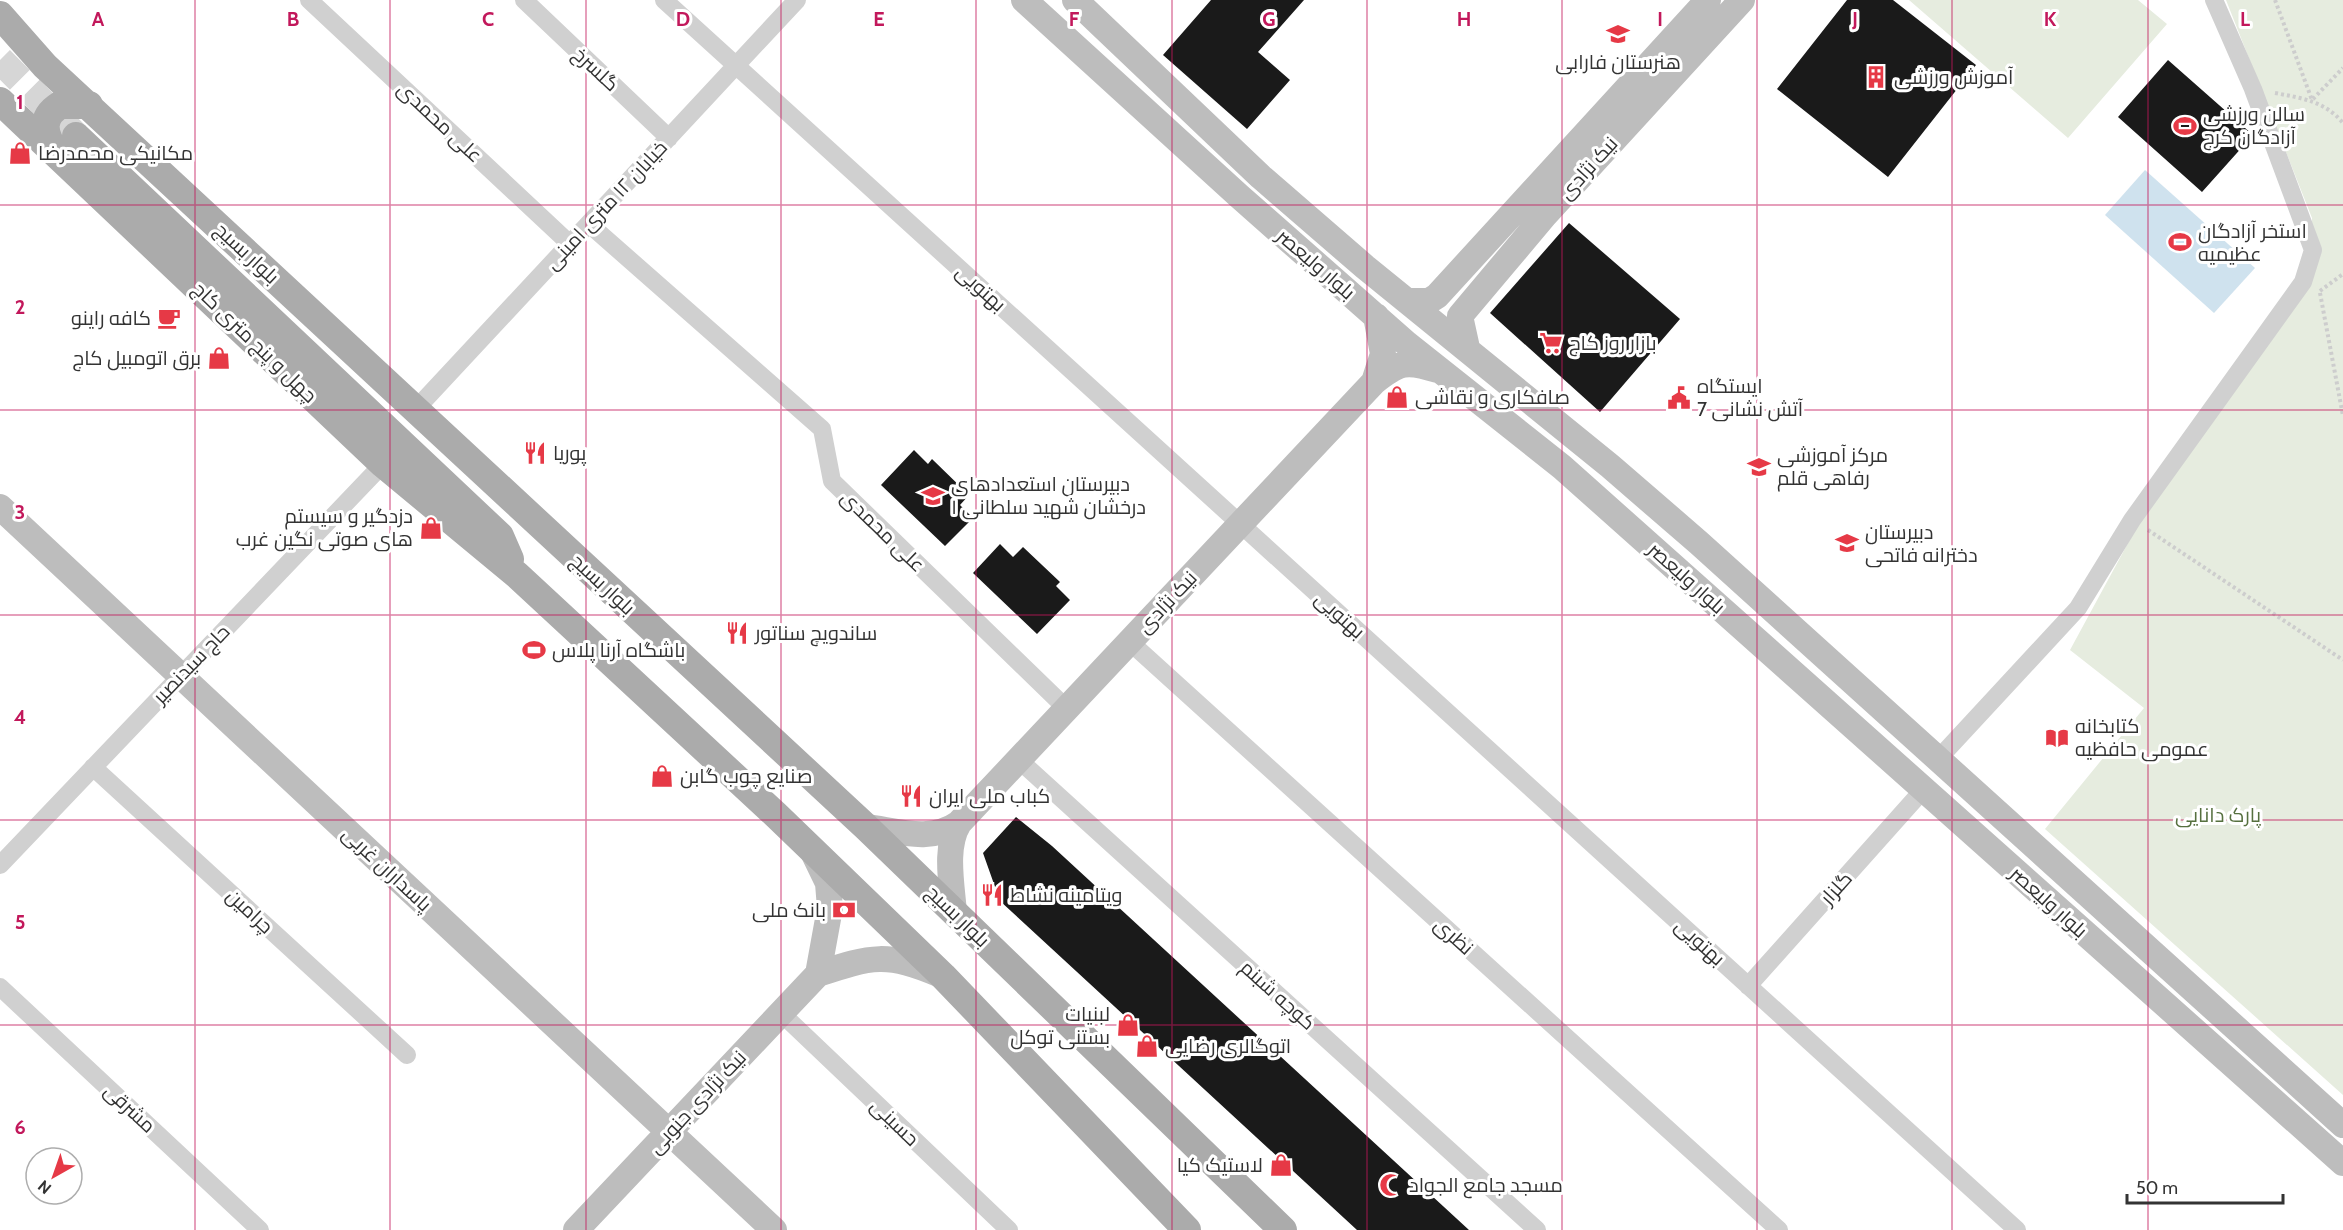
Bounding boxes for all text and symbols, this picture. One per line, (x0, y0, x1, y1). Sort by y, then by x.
text: A (92, 7, 105, 31)
text: B (287, 7, 299, 31)
text: C (482, 7, 494, 31)
text: D (676, 7, 690, 31)
text: E (873, 7, 885, 31)
text: F (1069, 7, 1080, 31)
text: G (1262, 7, 1276, 31)
text: H (1457, 7, 1471, 31)
text: I (1657, 7, 1663, 31)
text: J (1851, 7, 1858, 31)
text: K (2044, 7, 2057, 31)
text: L (2240, 7, 2250, 31)
school or university icon: هنرستان فارابی (1605, 21, 1631, 47)
street label: گلسرخ (567, 42, 624, 98)
place label: هنرستان فارابی (1555, 50, 1681, 75)
building icon: آموزش ورزشی (1863, 64, 1889, 90)
place label: آموزش ورزشی (1894, 65, 2014, 90)
street label: علی محمدی (392, 77, 487, 168)
text: 1 (16, 90, 24, 114)
place label: سالن ورزشی آزادگان کرج (2203, 102, 2305, 151)
sports icon: سالن ورزشی آزادگان کرج (2172, 113, 2198, 139)
street label: نیک نژادی (1554, 132, 1623, 205)
street label: خیابان ۱۲ متری امینی (540, 135, 673, 275)
shop icon: مکانیکی محمدرضا (7, 140, 33, 166)
place label: مکانیکی محمدرضا (38, 141, 193, 166)
street label: بلوار بسیج (209, 217, 284, 290)
place label: استخر آزادگان عظیمیه (2198, 219, 2307, 266)
street label: بلوار ولیعصر (1271, 223, 1360, 304)
sports icon: استخر آزادگان عظیمیه (2167, 229, 2193, 255)
street label: بهتویی (950, 259, 1011, 317)
street label: چهل و پنج متری کاج (186, 277, 322, 409)
text: 2 (15, 295, 25, 319)
cafe icon: کافه راینو (156, 305, 182, 331)
place label: کافه راینو (71, 306, 151, 330)
supermarket icon: بازار روز کاج (1538, 330, 1564, 356)
place label: بازار روز کاج (1569, 331, 1657, 357)
shop icon: برق اتومبیل کاج (206, 345, 232, 371)
place label: برق اتومبیل کاج (73, 346, 201, 372)
place label: ایستگاه آتش نشانی 7 (1697, 374, 1804, 422)
shop icon: صافکاری و نقاشی (1384, 384, 1410, 410)
place label: صافکاری و نقاشی (1415, 385, 1570, 410)
public building icon: ایستگاه آتش نشانی 7 (1666, 385, 1692, 411)
restaurant icon: پوریا (522, 440, 548, 466)
place label: پوریا (553, 441, 587, 466)
place label: مرکز آموزشی رفاهی قلم (1777, 443, 1888, 492)
school or university icon: مرکز آموزشی رفاهی قلم (1746, 454, 1772, 480)
place label: دبیرستان استعدادهای درخشان شهید سلطانی ۱ (951, 472, 1146, 520)
school or university icon: دبیرستان استعدادهای درخشان شهید سلطانی ۱ (920, 483, 946, 509)
street label: علی محمدی (835, 485, 930, 578)
text: 3 (15, 500, 25, 524)
place label: دزدگیر و سیستم های صوتی نگین غرب (236, 504, 413, 552)
shop icon: دزدگیر و سیستم های صوتی نگین غرب (418, 515, 444, 541)
place label: دبیرستان دخترانه فاتحی (1865, 520, 1978, 568)
school or university icon: دبیرستان دخترانه فاتحی (1834, 530, 1860, 556)
street label: بلوار ولیعصر (1643, 536, 1731, 619)
street label: بلوار بسیج (565, 548, 640, 621)
street label: نیک نژادی (1132, 566, 1203, 639)
street label: بهتویی (1309, 586, 1370, 644)
street label: حاج سیدنصیر (147, 620, 236, 711)
restaurant icon: ساندویچ سناتور (724, 620, 750, 646)
place label: ساندویچ سناتور (754, 621, 877, 647)
sports icon: باشگاه آرنا پلاس (521, 637, 547, 663)
place label: باشگاه آرنا پلاس (552, 638, 685, 663)
text: 4 (14, 705, 26, 729)
place label: کتابخانه عمومی حافظیه (2075, 714, 2208, 762)
library icon: کتابخانه عمومی حافظیه (2044, 725, 2070, 751)
shop icon: صنایع چوب گابن (649, 763, 675, 789)
place label: صنایع چوب گابن (680, 764, 812, 790)
restaurant icon: کباب ملی ایران (898, 783, 924, 809)
place label: کباب ملی ایران (929, 784, 1050, 809)
park label: پارک دانایی (2175, 803, 2262, 828)
street label: پاسداران غربی (337, 822, 437, 918)
street label: بلوار ولیعصر (2005, 860, 2093, 943)
street label: گلزار (1814, 866, 1857, 910)
street label: بلوار بسیج (920, 880, 995, 954)
restaurant icon: ویتامینه نشاط (979, 882, 1005, 908)
street label: چرامین (221, 883, 278, 939)
place label: ویتامینه نشاط (1010, 883, 1122, 907)
bank icon: بانک ملی (831, 897, 857, 923)
place label: بانک ملی (752, 898, 826, 923)
text: 5 (15, 910, 25, 934)
street label: نظری (1429, 912, 1478, 960)
street label: بهتویی (1669, 913, 1730, 971)
street label: کوچه شبنم (1234, 955, 1320, 1036)
place label: لبنیات بستنی توکل (1010, 1002, 1110, 1050)
shop icon: لبنیات بستنی توکل (1115, 1012, 1141, 1038)
shop icon: اتوگالری رضایی (1134, 1033, 1160, 1059)
place label: اتوگالری رضایی (1165, 1034, 1291, 1059)
street label: نیک نژادی جنوبی (643, 1045, 752, 1159)
street label: مشرقی (99, 1078, 161, 1138)
street label: حسینی (865, 1093, 924, 1151)
text: 6 (14, 1115, 26, 1139)
north arrow (24, 1146, 84, 1206)
shop icon: لاستیک کیا (1268, 1152, 1294, 1178)
place label: لاستیک کیا (1177, 1153, 1263, 1177)
scale bar (2127, 1167, 2283, 1205)
mosque icon: مسجد جامع الجواد (1378, 1172, 1404, 1198)
place label: مسجد جامع الجواد (1409, 1173, 1563, 1199)
text: N (34, 1176, 55, 1198)
text: 50 m (2136, 1177, 2178, 1199)

